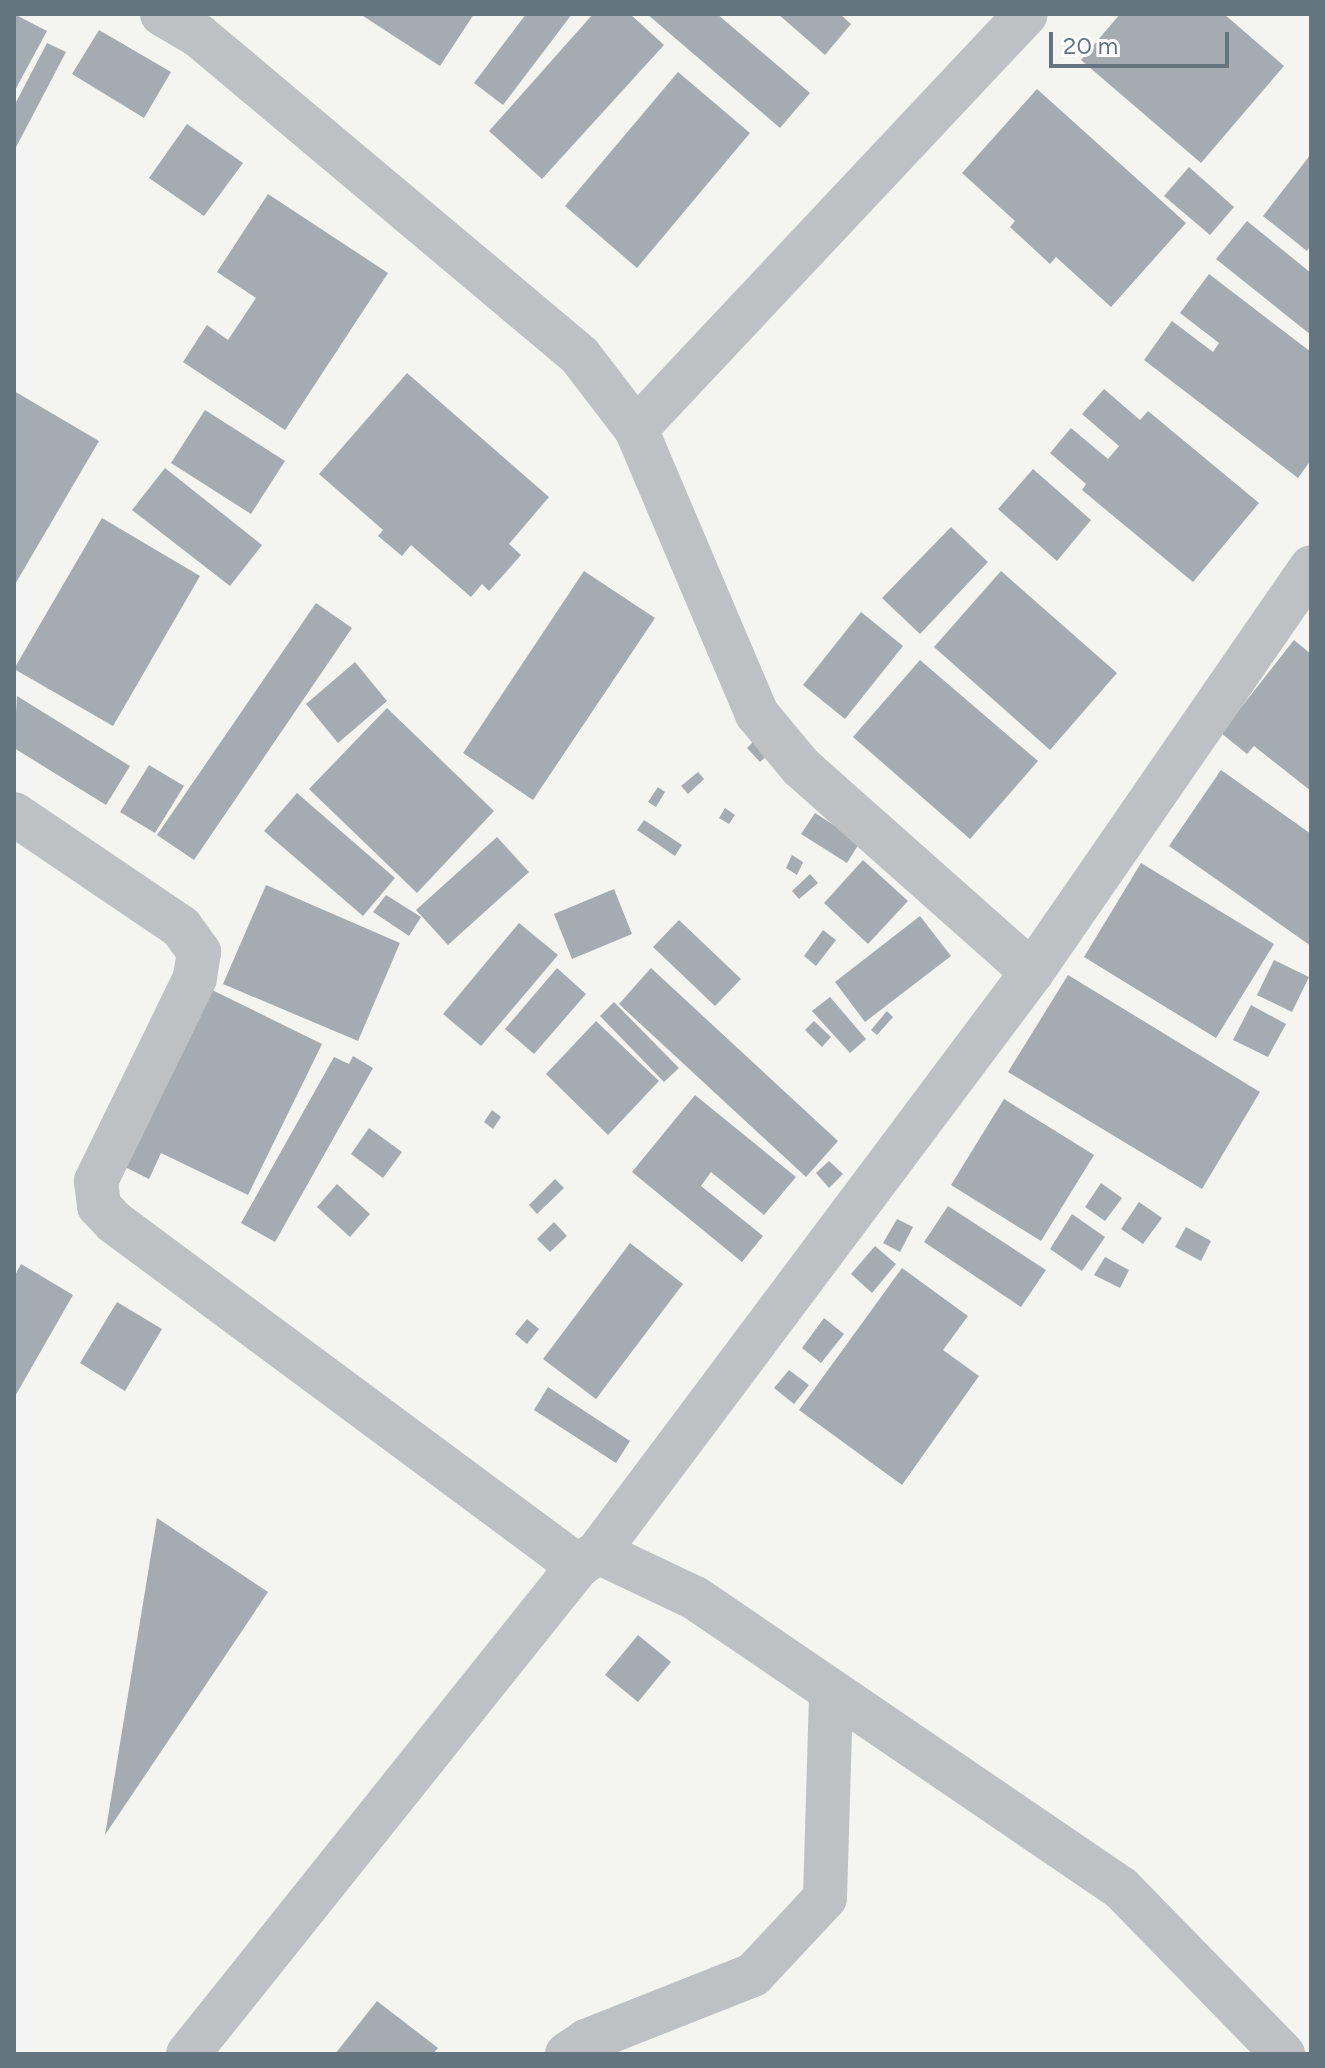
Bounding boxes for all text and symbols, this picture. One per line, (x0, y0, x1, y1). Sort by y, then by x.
scale bar (1053, 16, 1233, 66)
text: 20 m (1063, 31, 1118, 60)

